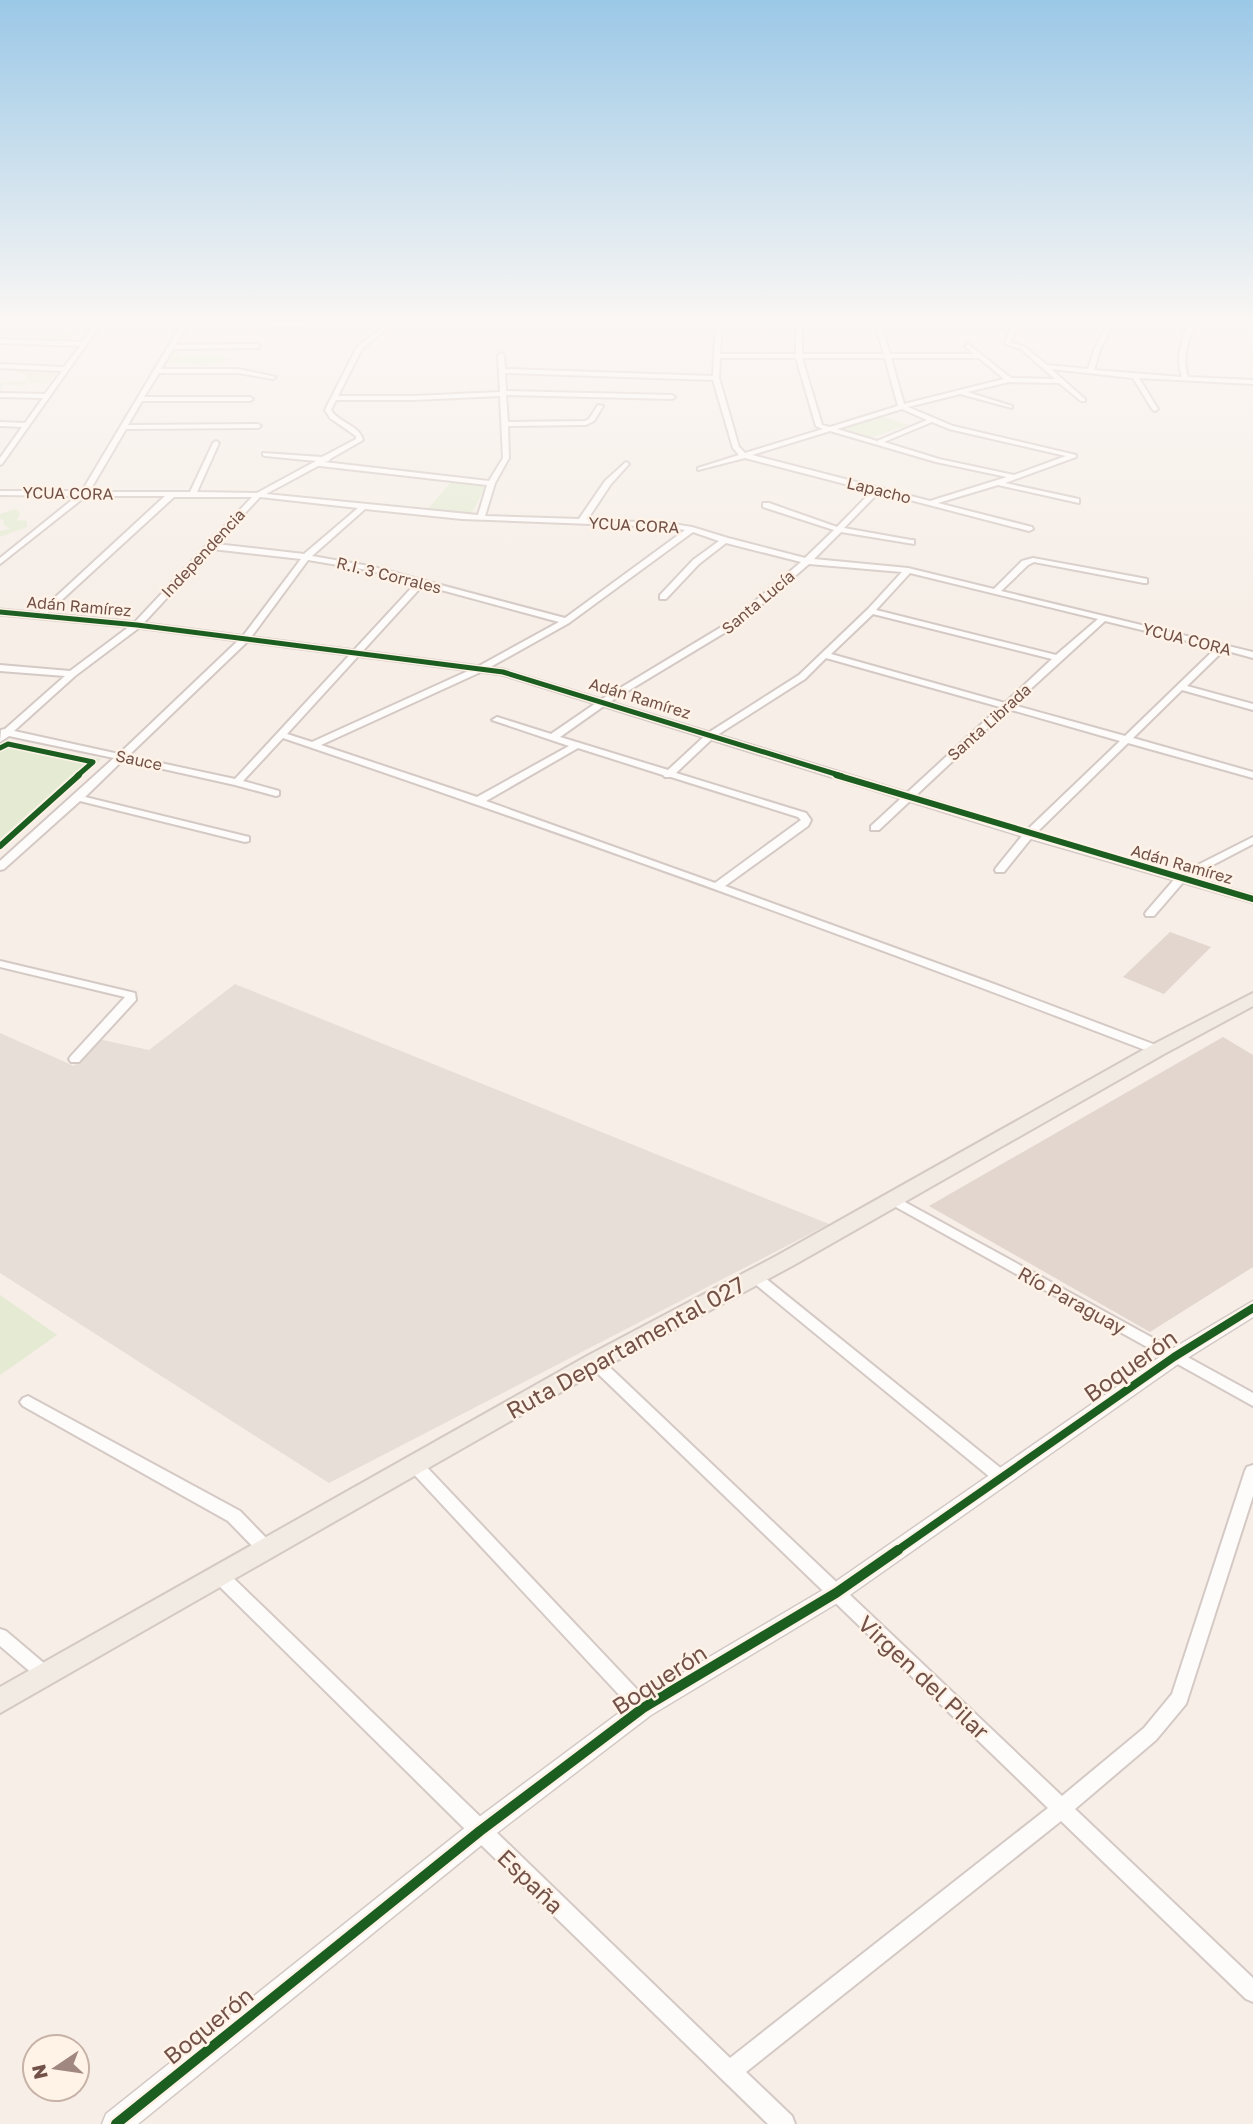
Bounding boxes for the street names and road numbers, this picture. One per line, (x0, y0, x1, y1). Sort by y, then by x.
street label: Lapacho (845, 472, 913, 508)
street label: YCUA CORA (22, 482, 114, 504)
street label: Independencia (157, 505, 249, 601)
street label: YCUA CORA (588, 513, 680, 537)
street label: R.I. 3 Corrales (334, 552, 444, 598)
street label: Santa Lucía (718, 566, 798, 638)
street label: Adán Ramírez (26, 591, 132, 621)
street label: YCUA CORA (1140, 618, 1234, 660)
street label: Adán Ramírez (587, 673, 693, 723)
street label: Santa Librada (943, 679, 1035, 765)
street label: Sauce (114, 745, 164, 775)
street label: Adán Ramírez (1129, 840, 1235, 888)
street label: Río Paraguay (1014, 1261, 1130, 1339)
street label: Ruta Departamental 027 (501, 1270, 749, 1424)
street label: Boquerón (1078, 1323, 1182, 1407)
street label: Virgen del Pilar (853, 1609, 995, 1745)
street label: Boquerón (606, 1638, 712, 1720)
street label: España (492, 1843, 570, 1919)
street label: Boquerón (157, 1980, 259, 2070)

